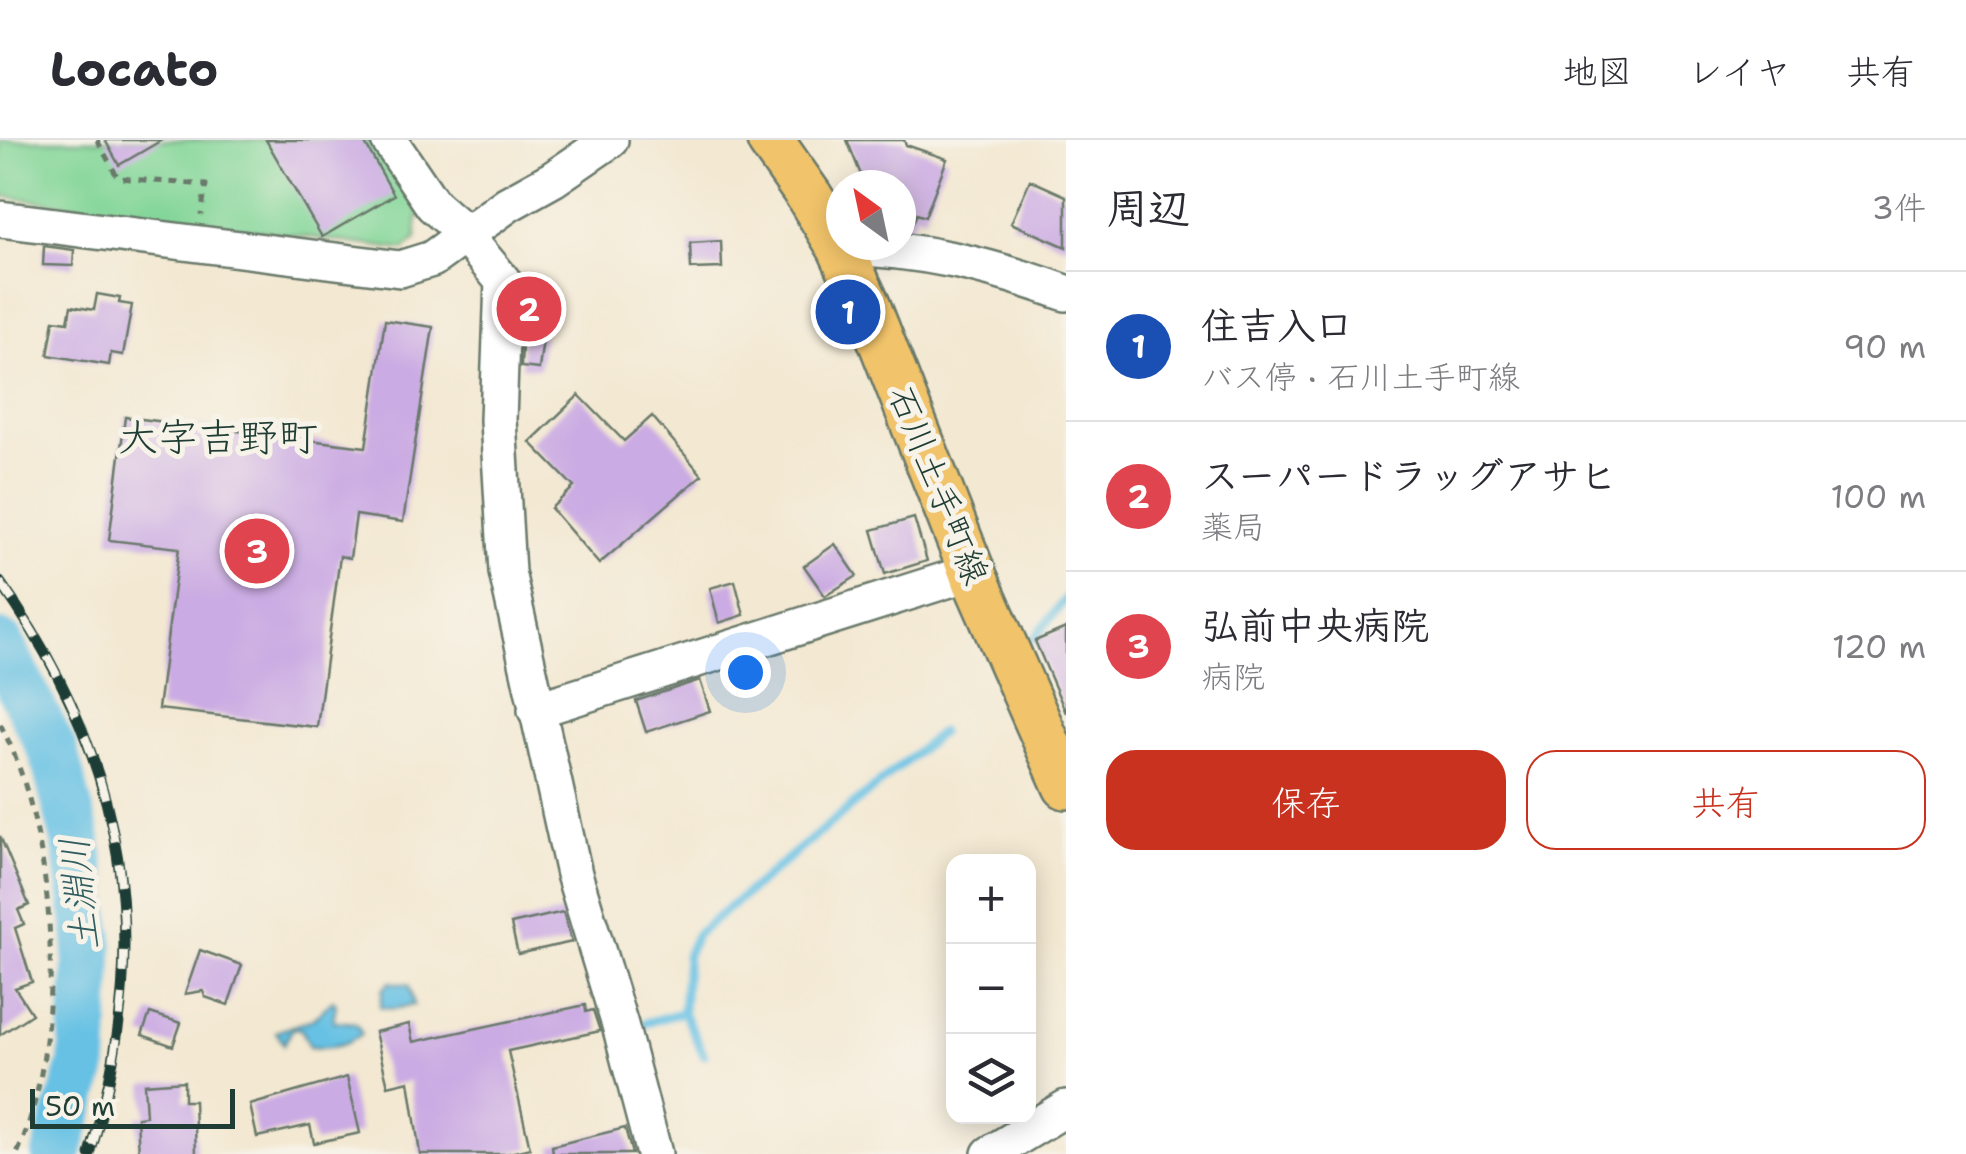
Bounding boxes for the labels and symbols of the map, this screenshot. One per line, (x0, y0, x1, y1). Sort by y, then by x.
north arrow (826, 170, 916, 260)
pin: 2 (496, 272, 562, 346)
pin: 1 (816, 274, 880, 350)
street label: 石川土手町線 (878, 379, 1000, 591)
district label: 大字吉野町 (118, 410, 318, 464)
pin: 3 (224, 514, 290, 588)
your location (720, 647, 771, 698)
water label: 土淵川 (48, 835, 110, 953)
scale bar (30, 1084, 235, 1128)

